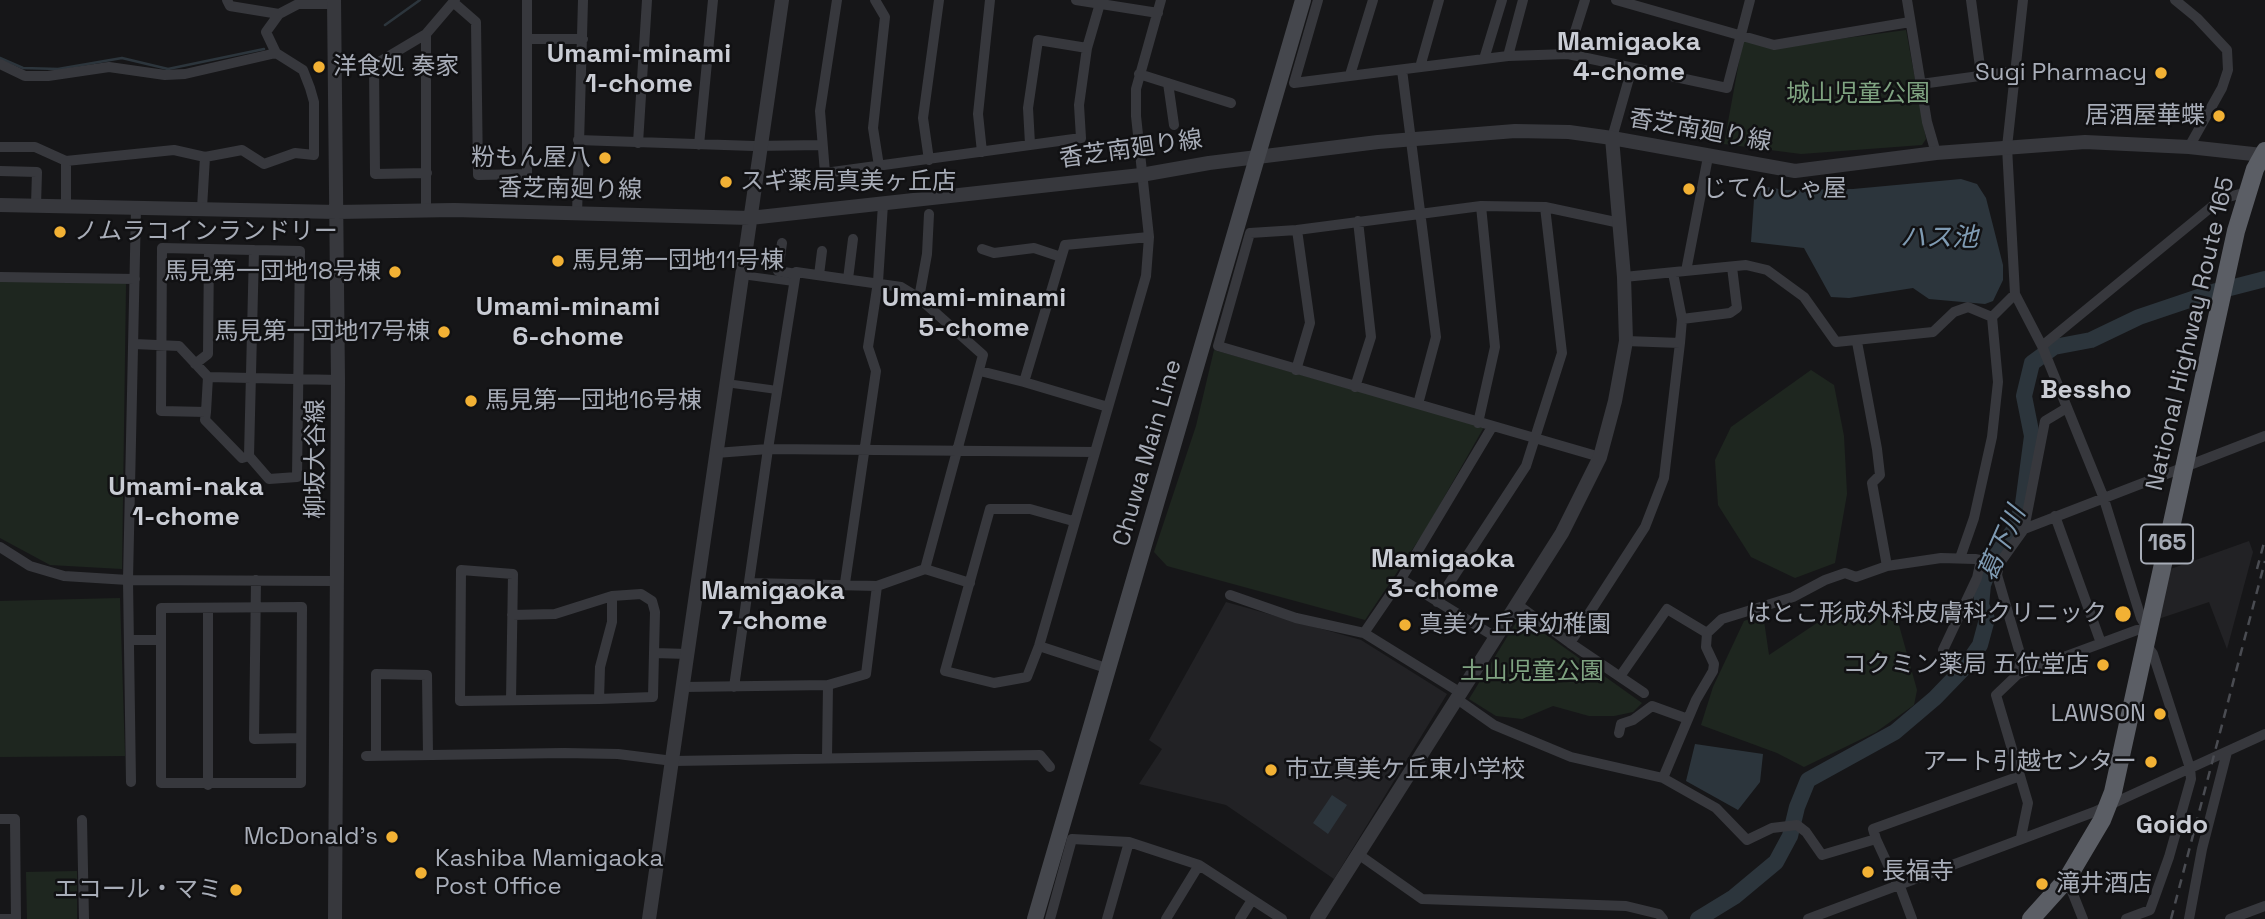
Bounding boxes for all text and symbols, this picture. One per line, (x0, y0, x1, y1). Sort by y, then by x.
district label: Mamigaoka 4-chome (1557, 27, 1701, 88)
district label: Umami-minami 1-chome (547, 39, 731, 100)
place label: 洋食処 奏家 (333, 53, 459, 81)
marker: 洋食処 奏家 (311, 59, 327, 75)
place label: Sugi Pharmacy (1975, 59, 2147, 87)
marker: Sugi Pharmacy (2153, 65, 2169, 81)
park label: 城山児童公園 (1786, 80, 1930, 108)
place label: 居酒屋華蝶 (2085, 102, 2205, 130)
street label: 香芝南廻り線 (1627, 104, 1773, 158)
marker: 居酒屋華蝶 (2211, 108, 2227, 124)
street label: 香芝南廻り線 (1058, 126, 1204, 174)
place label: 粉もん屋八 (471, 144, 591, 172)
marker: 粉もん屋八 (597, 150, 613, 166)
place label: スギ薬局真美ヶ丘店 (740, 168, 956, 196)
street label: 香芝南廻り線 (498, 174, 642, 206)
marker: スギ薬局真美ヶ丘店 (718, 174, 734, 190)
street label: National Highway Route 165 (2141, 174, 2241, 494)
place label: じてんしゃ屋 (1703, 175, 1847, 203)
marker: じてんしゃ屋 (1681, 181, 1697, 197)
place label: ノムラコインランドリー (74, 218, 338, 246)
water label: ハス池 (1900, 223, 1978, 255)
marker: ノムラコインランドリー (52, 224, 68, 240)
place label: 馬見第一団地11号棟 (572, 247, 784, 275)
marker: 馬見第一団地11号棟 (550, 253, 566, 269)
place label: 馬見第一団地18号棟 (164, 258, 381, 286)
marker: 馬見第一団地18号棟 (387, 264, 403, 280)
district label: Umami-minami 5-chome (882, 283, 1066, 344)
district label: Umami-minami 6-chome (476, 292, 660, 354)
place label: 馬見第一団地17号棟 (214, 318, 430, 346)
marker: 馬見第一団地17号棟 (436, 324, 452, 340)
street label: Chuwa Main Line (1108, 356, 1188, 550)
district label: Bessho (2040, 375, 2132, 407)
place label: 馬見第一団地16号棟 (485, 387, 702, 415)
marker: 馬見第一団地16号棟 (463, 393, 479, 409)
street label: 柳坂大谷線 (302, 399, 330, 519)
district label: Umami-naka 1-chome (108, 472, 264, 534)
water label: 葛下川 (1973, 502, 2033, 586)
road number: 165 (2141, 524, 2193, 564)
district label: Mamigaoka 3-chome (1371, 544, 1515, 606)
district label: Mamigaoka 7-chome (701, 576, 845, 638)
place label: はとこ形成外科皮膚科クリニック (1747, 600, 2107, 628)
marker: はとこ形成外科皮膚科クリニック (2113, 604, 2133, 624)
place label: 真美ケ丘東幼稚園 (1419, 611, 1611, 639)
marker: 真美ケ丘東幼稚園 (1397, 617, 1413, 633)
place label: コクミン薬局 五位堂店 (1843, 651, 2089, 679)
marker: コクミン薬局 五位堂店 (2095, 657, 2111, 673)
park label: 土山児童公園 (1460, 658, 1604, 686)
place label: LAWSON (2051, 700, 2146, 728)
marker: LAWSON (2152, 706, 2168, 722)
place label: アート引越センター (1922, 748, 2137, 776)
marker: アート引越センター (2143, 754, 2159, 770)
place label: 市立真美ケ丘東小学校 (1285, 756, 1525, 784)
marker: 市立真美ケ丘東小学校 (1263, 762, 1279, 778)
district label: Goido (2136, 810, 2208, 842)
place label: McDonald's (244, 823, 378, 851)
marker: McDonald's (384, 829, 400, 845)
place label: Kashiba Mamigaoka Post Office (435, 845, 663, 901)
place label: 長福寺 (1882, 858, 1954, 886)
marker: 長福寺 (1860, 864, 1876, 880)
marker: Kashiba Mamigaoka Post Office (413, 865, 429, 881)
place label: 滝井酒店 (2056, 870, 2152, 898)
place label: エコール・マミ (54, 876, 222, 904)
marker: 滝井酒店 (2034, 876, 2050, 892)
marker: エコール・マミ (228, 882, 244, 898)

